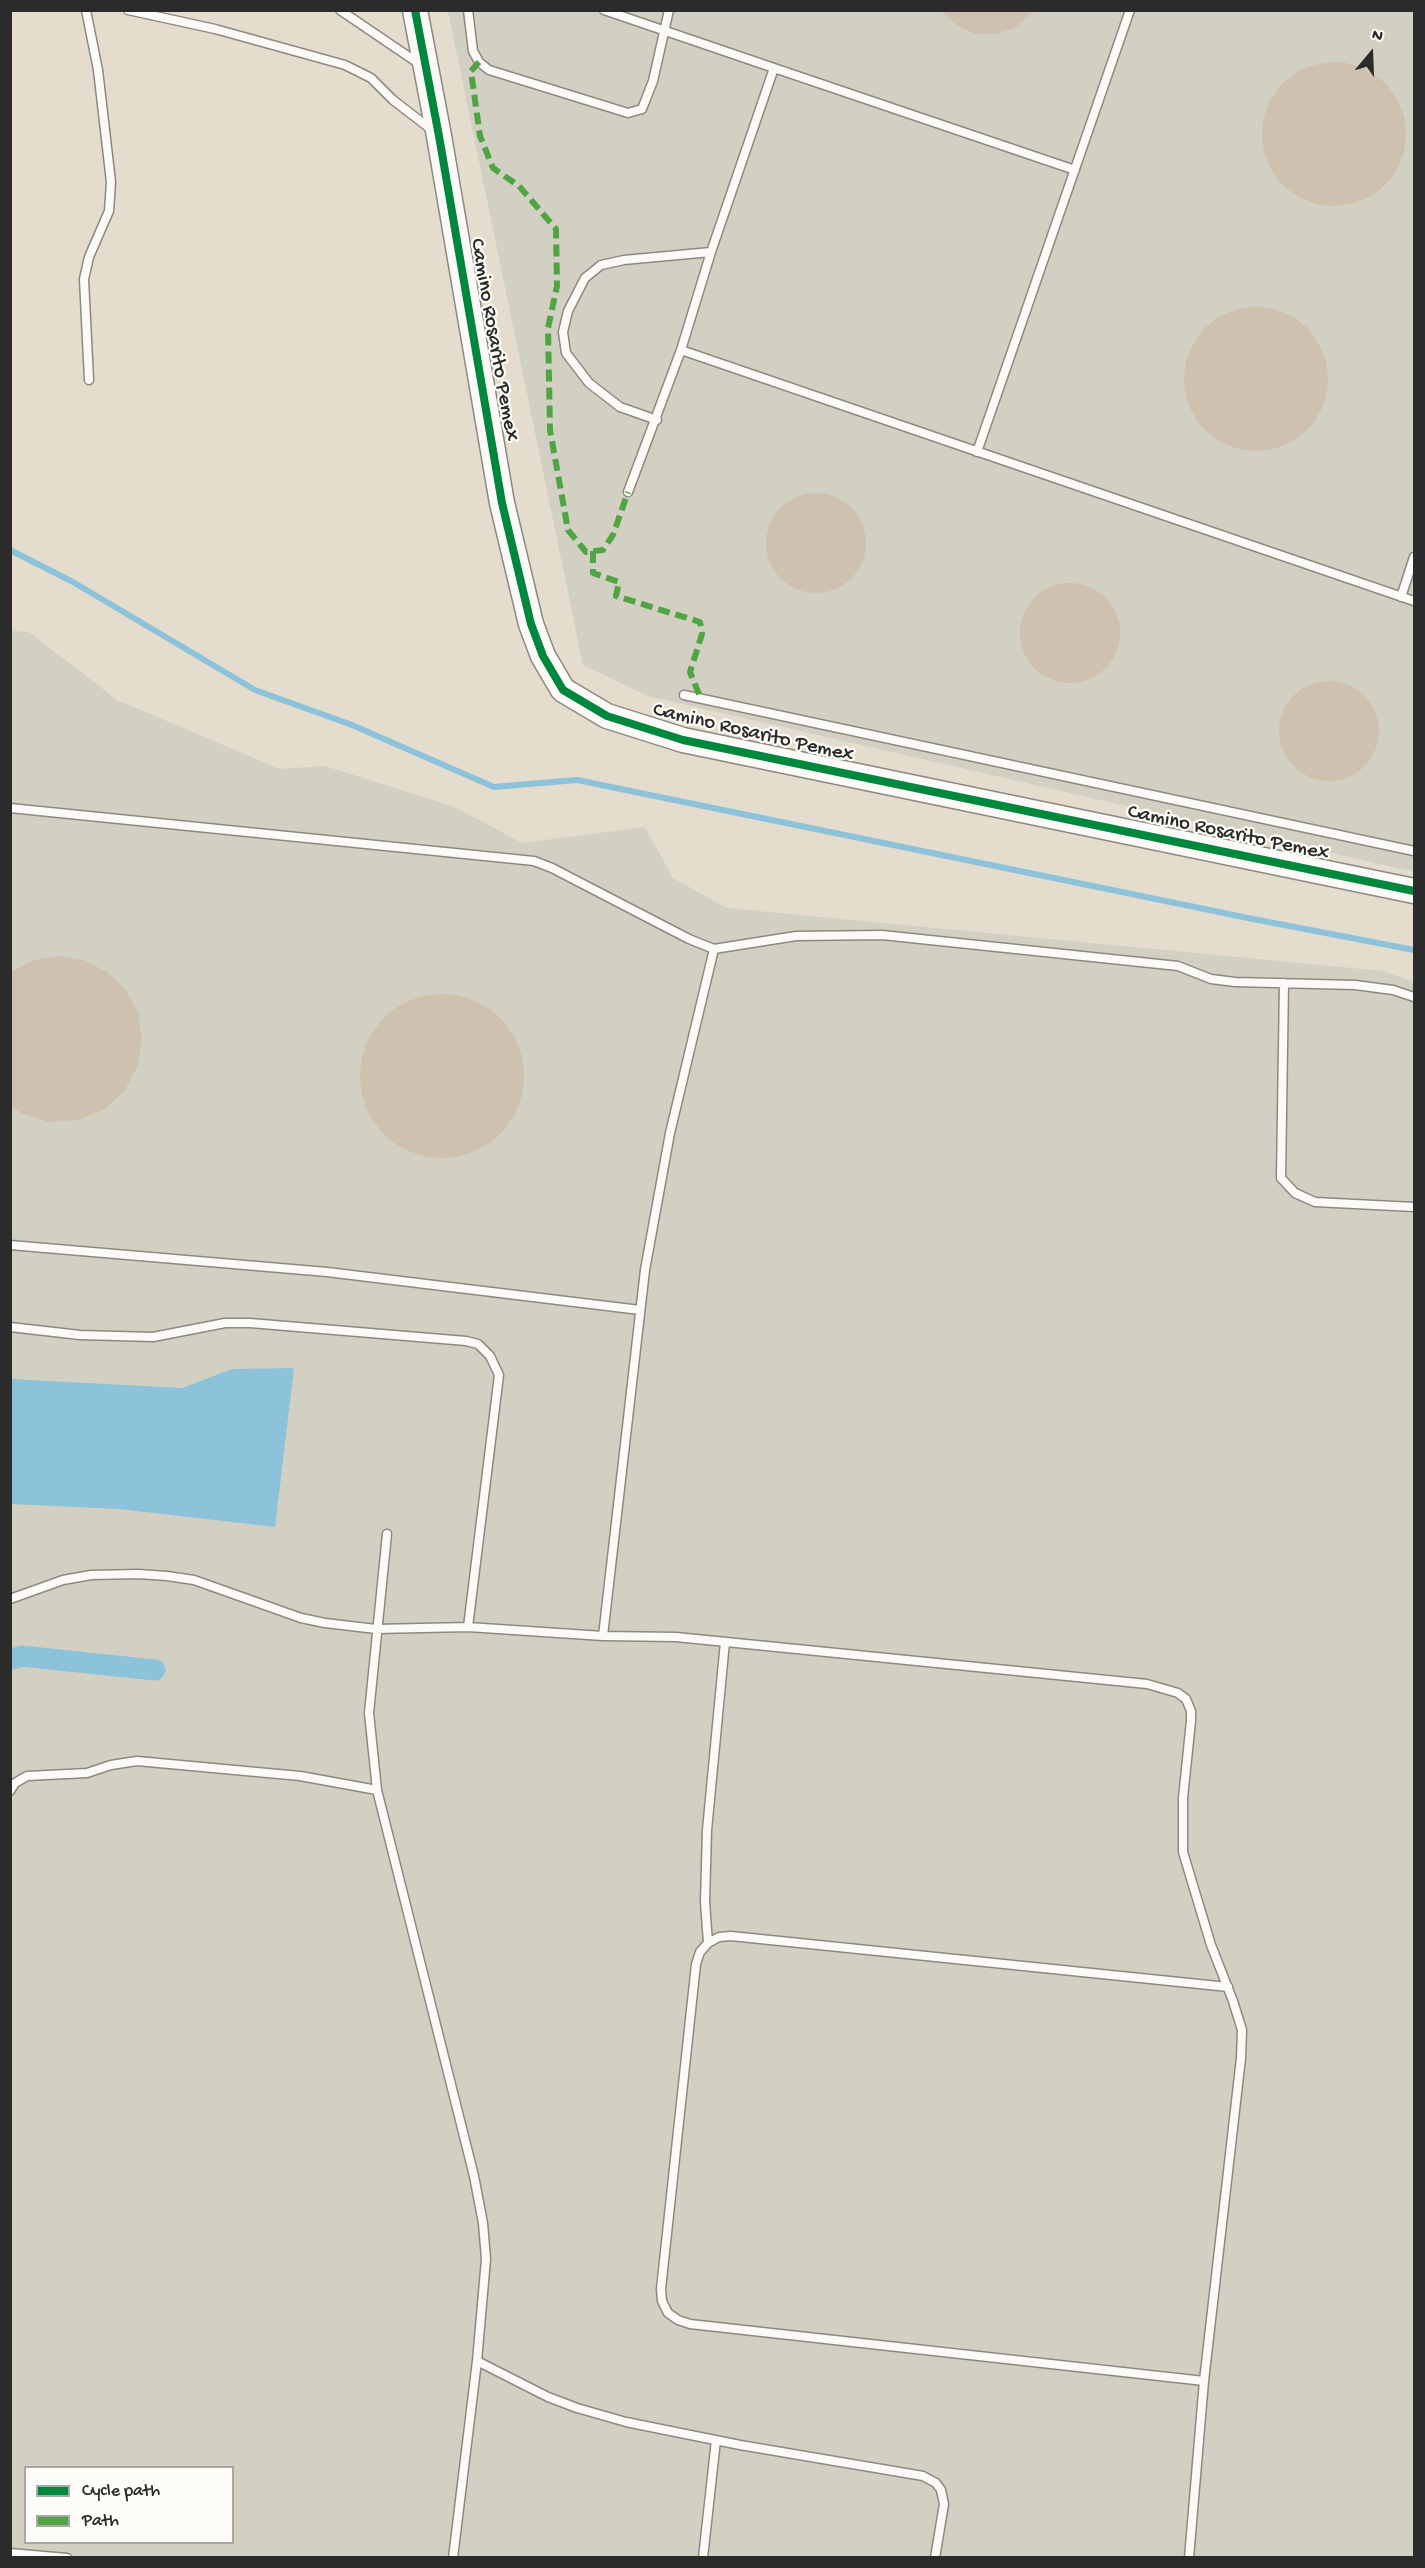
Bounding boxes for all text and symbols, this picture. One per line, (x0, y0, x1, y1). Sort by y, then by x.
north arrow (1341, 24, 1401, 84)
text: N (1369, 26, 1385, 47)
street label: Camino Rosarito Pemex (463, 237, 523, 443)
street label: Camino Rosarito Pemex (650, 699, 856, 769)
street label: Camino Rosarito Pemex (1125, 800, 1331, 868)
legend (24, 2466, 234, 2544)
text: Cycle path (82, 2481, 160, 2502)
text: Path (82, 2511, 119, 2532)

